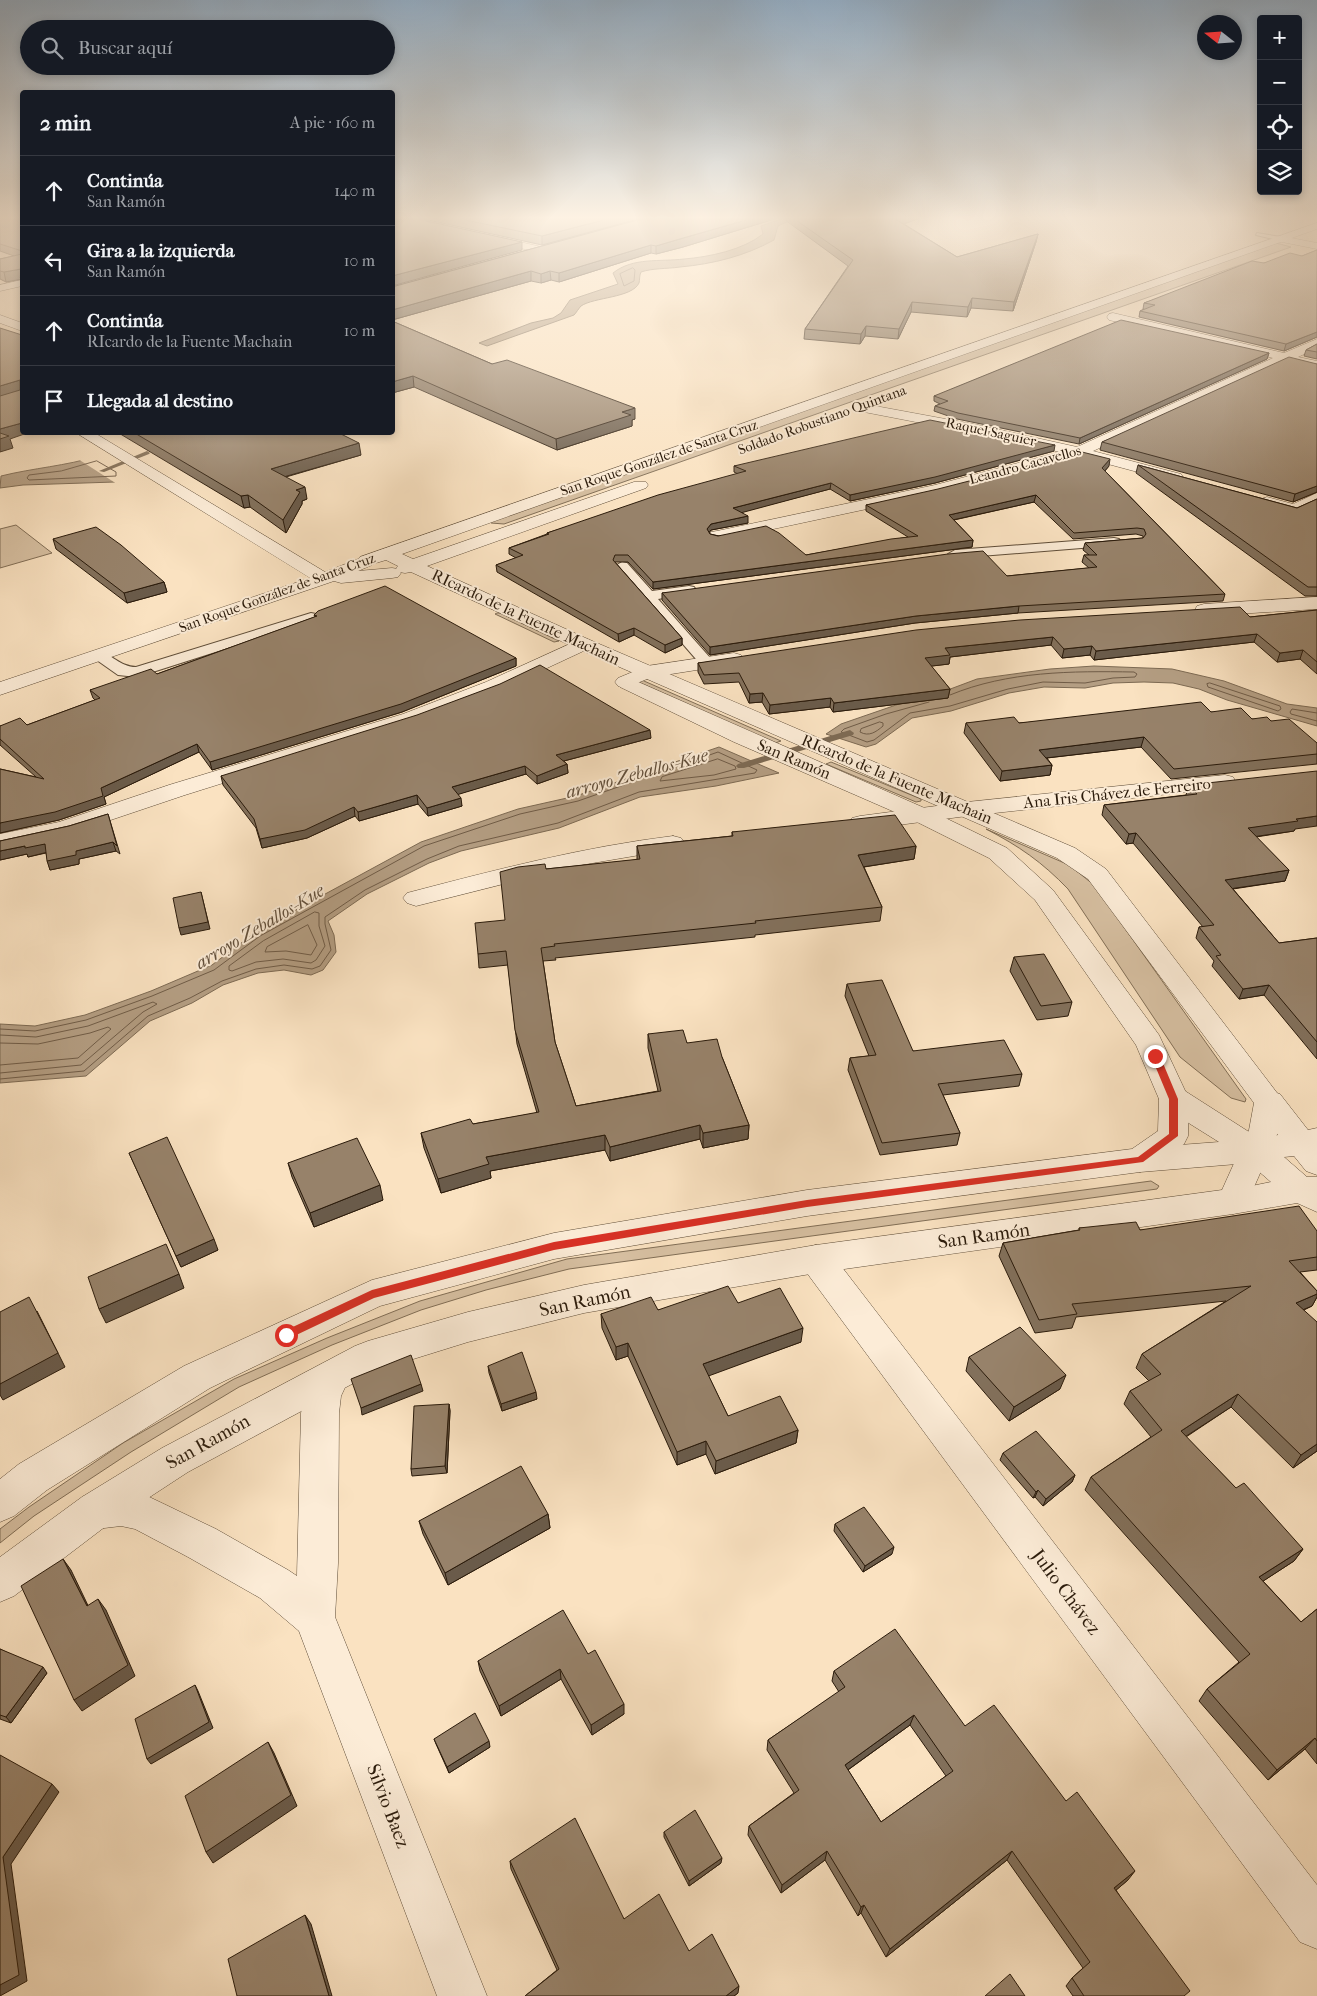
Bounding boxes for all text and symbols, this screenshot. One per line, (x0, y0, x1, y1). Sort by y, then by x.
north arrow (1197, 15, 1242, 60)
map controls (1257, 15, 1302, 195)
button: + (1257, 15, 1302, 60)
search box (20, 20, 395, 75)
icon: search (38, 34, 66, 62)
text: Buscar aquí (78, 37, 172, 59)
button: − (1257, 60, 1302, 105)
button: locate (1257, 105, 1302, 150)
text: 2 min (40, 111, 91, 135)
text: A pie · 160 m (290, 113, 375, 132)
button: layers (1257, 150, 1302, 195)
text: Continúa (87, 170, 163, 192)
icon: ahead (40, 177, 68, 205)
text: 140 m (334, 181, 375, 200)
text: San Ramón (87, 192, 165, 211)
text: Gira a la izquierda (87, 240, 234, 262)
icon: left (40, 247, 68, 275)
text: 10 m (344, 251, 375, 270)
text: San Ramón (87, 262, 165, 281)
text: Continúa (87, 310, 163, 332)
icon: ahead (40, 317, 68, 345)
text: 10 m (344, 321, 375, 340)
text: RIcardo de la Fuente Machain (87, 332, 292, 351)
street label: Soldado Robustiano Quintana (736, 381, 909, 458)
icon: arrive (40, 387, 68, 415)
text: Llegada al destino (87, 390, 233, 412)
street label: Raquel Saguier (944, 414, 1038, 450)
street label: San Roque González de Santa Cruz (558, 416, 760, 500)
street label: Leandro Cacavellos (967, 442, 1083, 488)
street label: San Roque González de Santa Cruz (176, 549, 378, 637)
street label: RIcardo de la Fuente Machain (429, 565, 624, 669)
street label: RIcardo de la Fuente Machain (799, 730, 996, 828)
street label: San Ramón (754, 735, 834, 783)
water label: arroyo Zeballos-Kue (564, 745, 711, 803)
street label: Ana Iris Chávez de Ferreiro (1022, 774, 1212, 812)
water label: arroyo Zeballos-Kue (192, 880, 329, 974)
route end (1144, 1045, 1167, 1068)
street label: San Ramón (936, 1219, 1032, 1253)
street label: San Ramón (537, 1281, 633, 1321)
route start (275, 1324, 298, 1347)
street label: San Ramón (162, 1410, 254, 1474)
street label: Julio Chávez (1026, 1544, 1105, 1639)
street label: Silvio Baez (362, 1761, 414, 1851)

